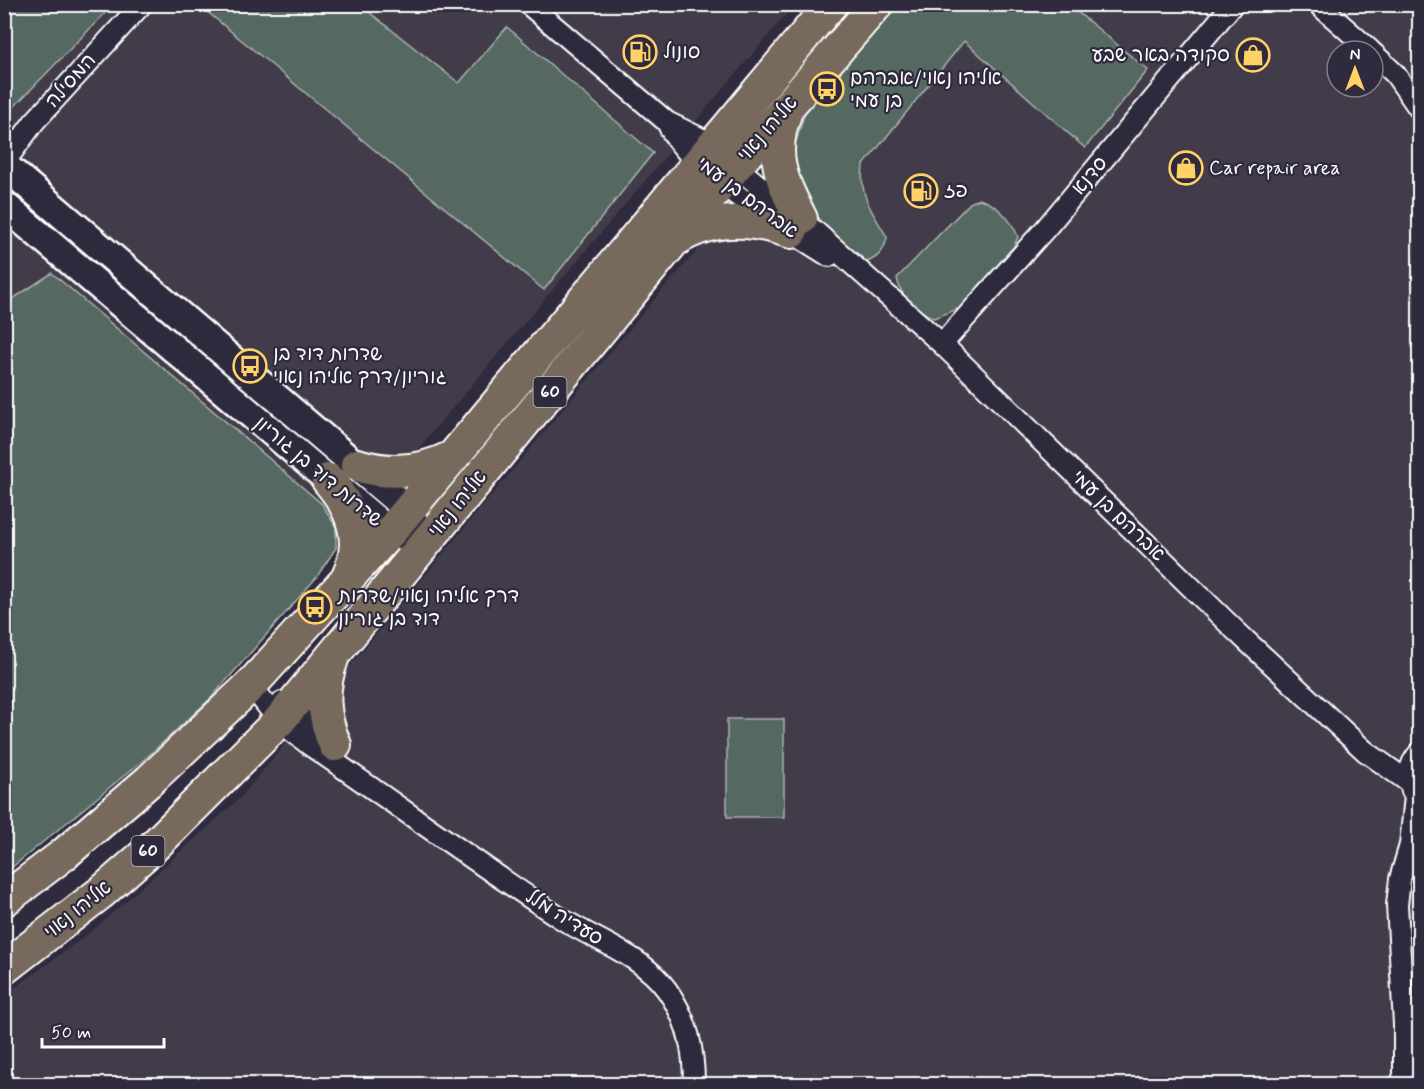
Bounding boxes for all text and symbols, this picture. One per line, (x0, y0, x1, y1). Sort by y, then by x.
fuel station icon: סונול (622, 34, 658, 70)
shop icon: סקודה באר שבע (1235, 37, 1271, 73)
place label: סונול (663, 39, 700, 66)
north arrow (1325, 39, 1385, 99)
place label: סקודה באר שבע (1092, 42, 1230, 69)
text: N (1350, 45, 1360, 66)
street label: המסילה (39, 48, 103, 114)
place label: אליהו נאוי/אברהם בן עמי (850, 65, 1002, 115)
bus stop icon: אליהו נאוי/אברהם בן עמי (809, 71, 845, 107)
street label: אליהו נאוי (732, 90, 804, 168)
shop icon: Car repair area (1168, 150, 1204, 186)
street label: אברהם בן עמי (691, 151, 803, 245)
street label: סדנא (1066, 151, 1114, 201)
place label: Car repair area (1209, 155, 1341, 182)
fuel station icon: פז (903, 173, 939, 209)
place label: פז (944, 178, 968, 205)
place label: שדרות דוד בן גוריון/דרך אליהו נאוי (273, 341, 447, 391)
bus stop icon: שדרות דוד בן גוריון/דרך אליהו נאוי (232, 348, 268, 384)
road number: 60 (534, 377, 566, 407)
street label: שדרות דוד בן גוריון (248, 410, 388, 534)
street label: אברהם בן עמי (1065, 464, 1171, 568)
street label: אליהו נאוי (422, 465, 494, 543)
place label: דרך אליהו נאוי/שדרות דוד בן גוריון (337, 583, 519, 633)
bus stop icon: דרך אליהו נאוי/שדרות דוד בן גוריון (297, 589, 333, 625)
road number: 60 (132, 836, 164, 866)
street label: אליהו נאוי (39, 874, 117, 946)
street label: סעדיה מלל (520, 884, 608, 952)
scale bar (42, 1011, 164, 1049)
text: 50 m (51, 1021, 91, 1045)

